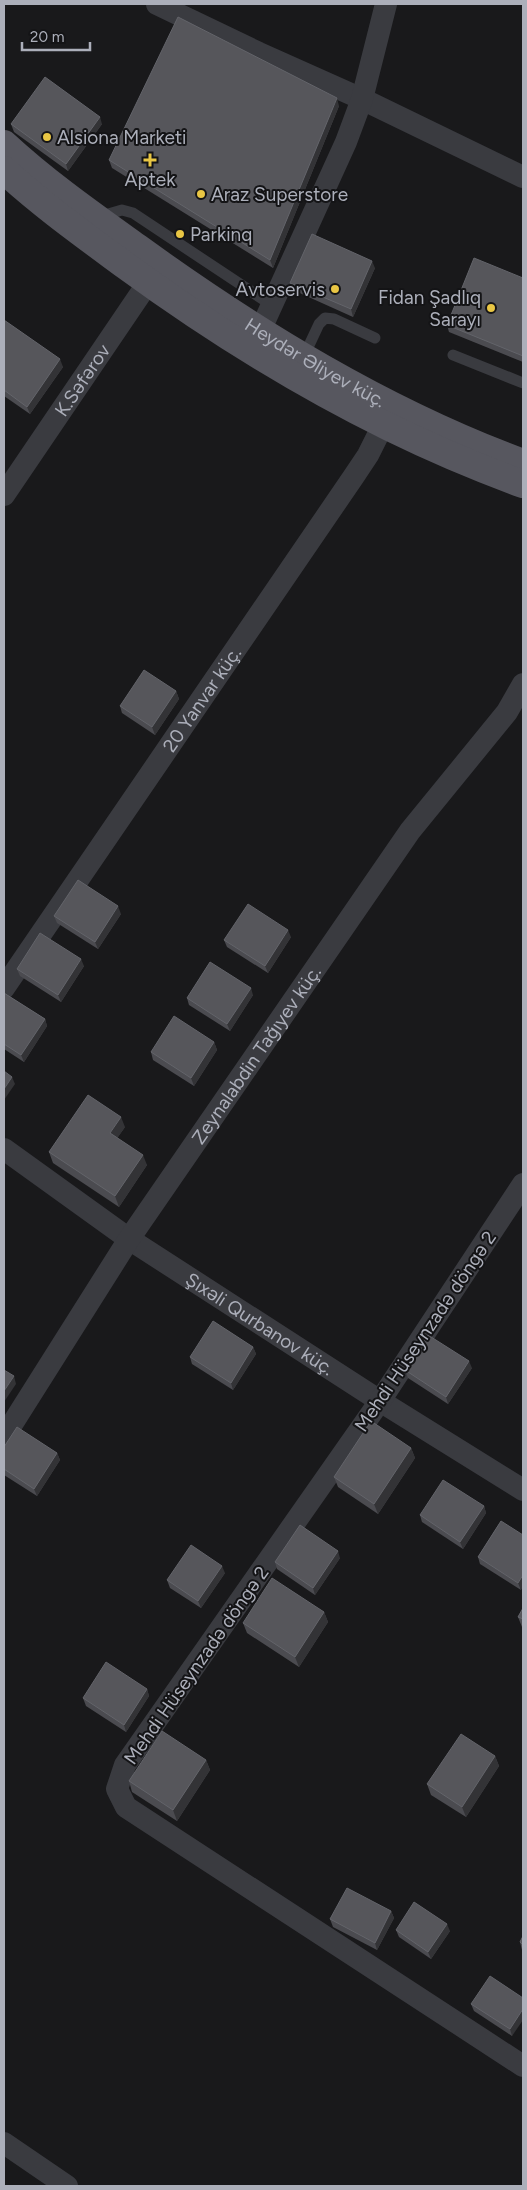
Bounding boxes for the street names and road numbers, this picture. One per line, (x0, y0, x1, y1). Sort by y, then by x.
street label: Heydər Əliyev küç. (241, 313, 389, 412)
street label: K.Səfərov (50, 340, 115, 421)
street label: 20 Yanvar küç. (158, 642, 246, 756)
street label: Zeynalabdin Tağıyev küç. (187, 961, 326, 1149)
street label: Mehdi Hüseynzadə döngə 2 (350, 1227, 501, 1436)
street label: Şıxəli Qurbanov küç. (181, 1268, 338, 1380)
street label: Mehdi Hüseynzadə döngə 2 (119, 1562, 274, 1769)

